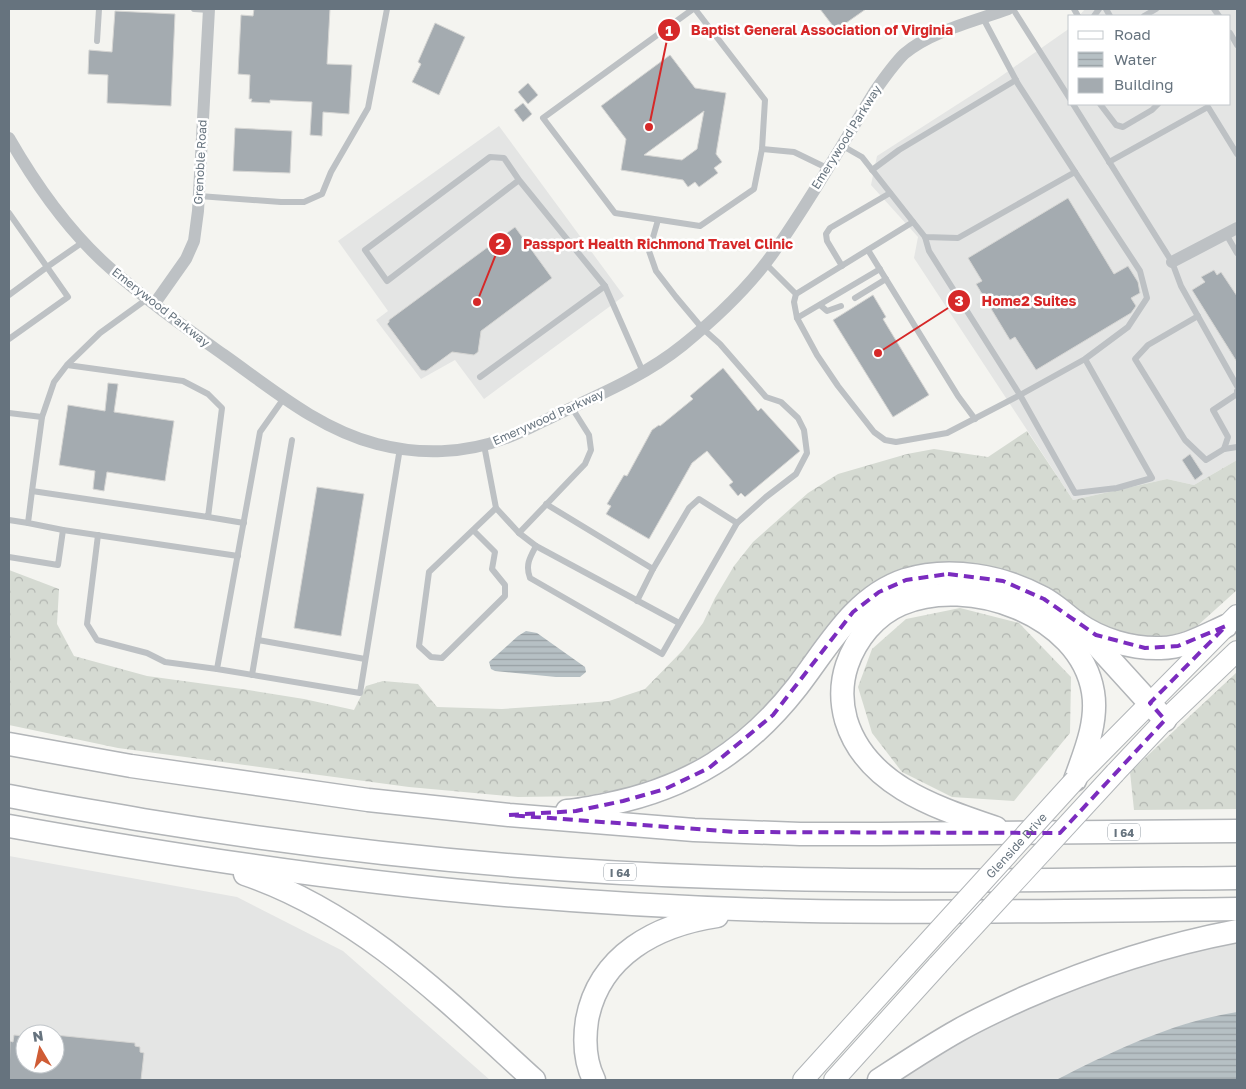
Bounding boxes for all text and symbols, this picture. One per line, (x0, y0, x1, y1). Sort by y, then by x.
legend (1068, 15, 1231, 105)
callout: Baptist General Association of Virginia (656, 16, 963, 45)
text: 1 (665, 21, 673, 39)
text: Baptist General Association of Virginia (691, 21, 953, 38)
text: Road (1114, 25, 1151, 43)
text: Water (1114, 50, 1157, 68)
text: Building (1114, 75, 1174, 93)
street label: Emerywood Parkway (808, 82, 884, 192)
street label: Grenoble Road (190, 119, 210, 205)
callout: Passport Health Richmond Travel Clinic (488, 230, 803, 259)
text: 2 (495, 234, 505, 252)
text: Passport Health Richmond Travel Clinic (523, 235, 793, 252)
street label: Emerywood Parkway (109, 264, 213, 350)
callout: Home2 Suites (947, 287, 1087, 316)
text: 3 (954, 291, 964, 309)
text: Home2 Suites (982, 292, 1077, 309)
street label: Emerywood Parkway (490, 386, 606, 448)
street label: Glenside Drive (982, 809, 1049, 881)
road number: I 64 (1108, 824, 1140, 840)
road number: I 64 (604, 864, 636, 880)
north arrow (15, 1024, 65, 1074)
text: N (31, 1026, 44, 1045)

